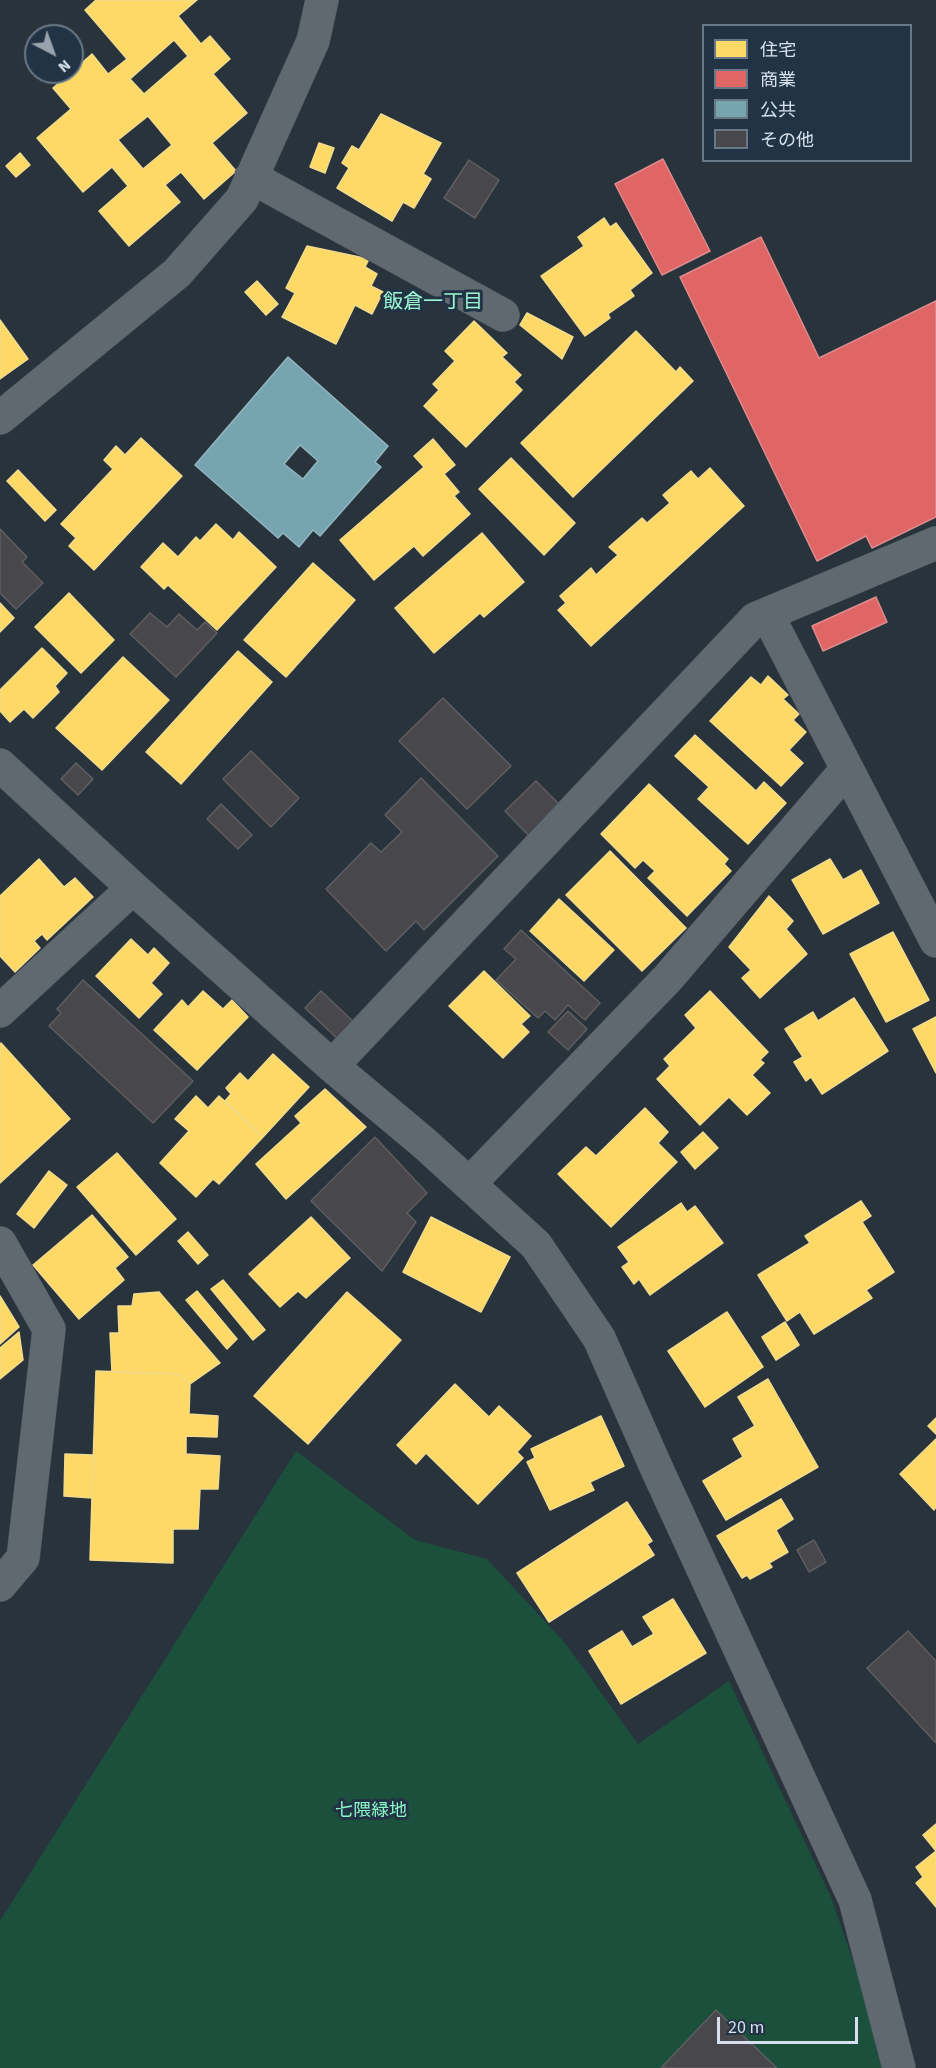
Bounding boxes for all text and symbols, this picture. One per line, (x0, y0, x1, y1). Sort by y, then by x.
north arrow (24, 24, 84, 84)
legend (702, 24, 912, 162)
text: 住宅 (760, 38, 796, 63)
text: N (53, 54, 76, 78)
text: 商業 (760, 68, 796, 93)
text: 公共 (760, 98, 796, 123)
text: その他 (760, 128, 814, 153)
district label: 飯倉一丁目 (383, 292, 483, 316)
park label: 七隈緑地 (335, 1801, 407, 1823)
scale bar (720, 2005, 861, 2043)
text: 20 m (728, 2015, 764, 2040)

